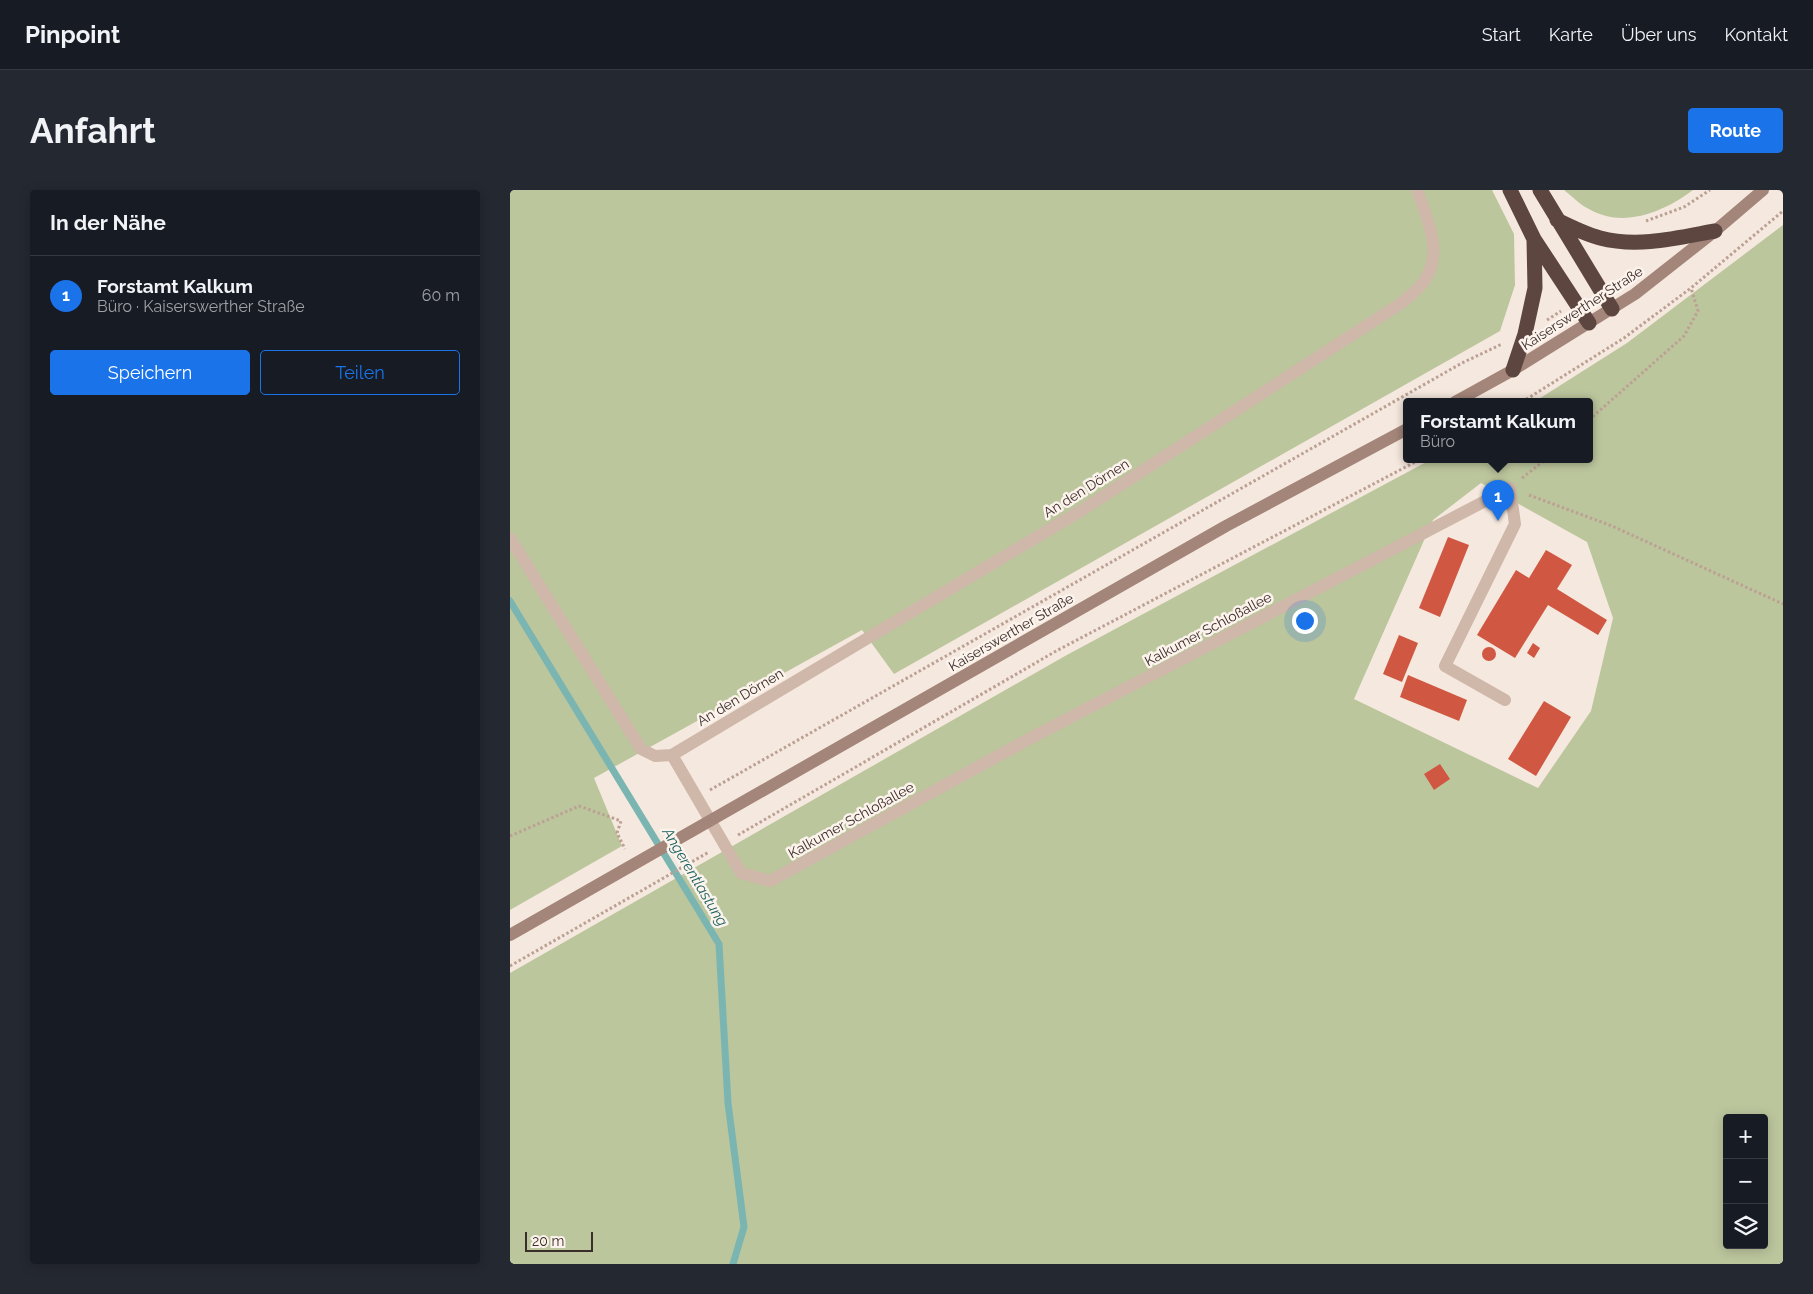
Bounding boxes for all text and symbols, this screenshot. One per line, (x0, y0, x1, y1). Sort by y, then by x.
text: Pinpoint (25, 20, 120, 49)
text: Start (1482, 24, 1521, 45)
text: Karte (1549, 24, 1593, 45)
text: Über uns (1621, 24, 1696, 45)
text: Kontakt (1724, 24, 1788, 45)
button: Route (1688, 108, 1783, 153)
text: Anfahrt (30, 110, 156, 151)
text: In der Nähe (50, 210, 166, 235)
street label: Kaiserswerther Straße (1518, 263, 1646, 353)
text: Forstamt Kalkum (97, 275, 253, 297)
text: 1 (62, 286, 70, 305)
text: 60 m (422, 286, 460, 305)
text: Büro · Kaiserswerther Straße (97, 297, 305, 316)
button: Speichern (50, 350, 250, 395)
button: Teilen (260, 350, 460, 395)
popup (1403, 398, 1593, 463)
text: Forstamt Kalkum (1420, 410, 1576, 432)
text: Büro (1420, 432, 1455, 451)
street label: An den Dörnen (1040, 455, 1132, 521)
pin: 1 (1482, 480, 1514, 521)
street label: Kalkumer Schloßallee (1142, 589, 1274, 669)
street label: Kaiserswerther Straße (946, 590, 1076, 674)
your location (1292, 608, 1318, 634)
street label: An den Dörnen (694, 665, 786, 729)
street label: Kalkumer Schloßallee (785, 779, 917, 861)
water label: Angerentlastung (658, 824, 732, 930)
map controls (1723, 1114, 1768, 1249)
button: + (1723, 1114, 1768, 1159)
button: − (1723, 1159, 1768, 1204)
button: layers (1723, 1204, 1768, 1249)
scale bar (525, 1229, 592, 1252)
text: 20 m (532, 1233, 564, 1249)

